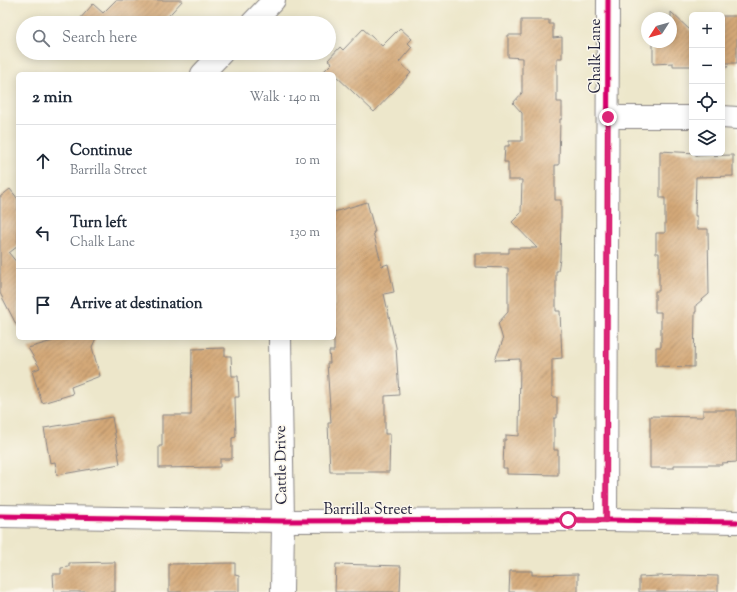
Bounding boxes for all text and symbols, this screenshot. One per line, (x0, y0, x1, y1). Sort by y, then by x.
north arrow (641, 12, 677, 48)
map controls (689, 12, 725, 156)
button: + (689, 12, 725, 48)
search box (16, 16, 336, 60)
street label: Chalk Lane (586, 18, 607, 94)
icon: search (30, 27, 52, 49)
text: Search here (62, 28, 137, 49)
button: − (689, 48, 725, 84)
button: locate (689, 84, 725, 120)
text: 2 min (32, 86, 73, 110)
text: Walk · 140 m (249, 89, 320, 107)
route end (599, 108, 617, 126)
button: layers (689, 120, 725, 156)
text: Continue (70, 141, 132, 162)
icon: ahead (32, 150, 54, 172)
text: 10 m (295, 152, 320, 170)
text: Barrilla Street (70, 162, 147, 180)
text: Turn left (70, 213, 127, 234)
icon: left (32, 222, 54, 244)
text: 130 m (290, 224, 320, 242)
text: Chalk Lane (70, 234, 135, 252)
icon: arrive (32, 294, 54, 316)
text: Arrive at destination (70, 294, 203, 315)
street label: Cattle Drive (271, 425, 293, 505)
street label: Barrilla Street (324, 500, 412, 521)
route start (559, 511, 577, 529)

